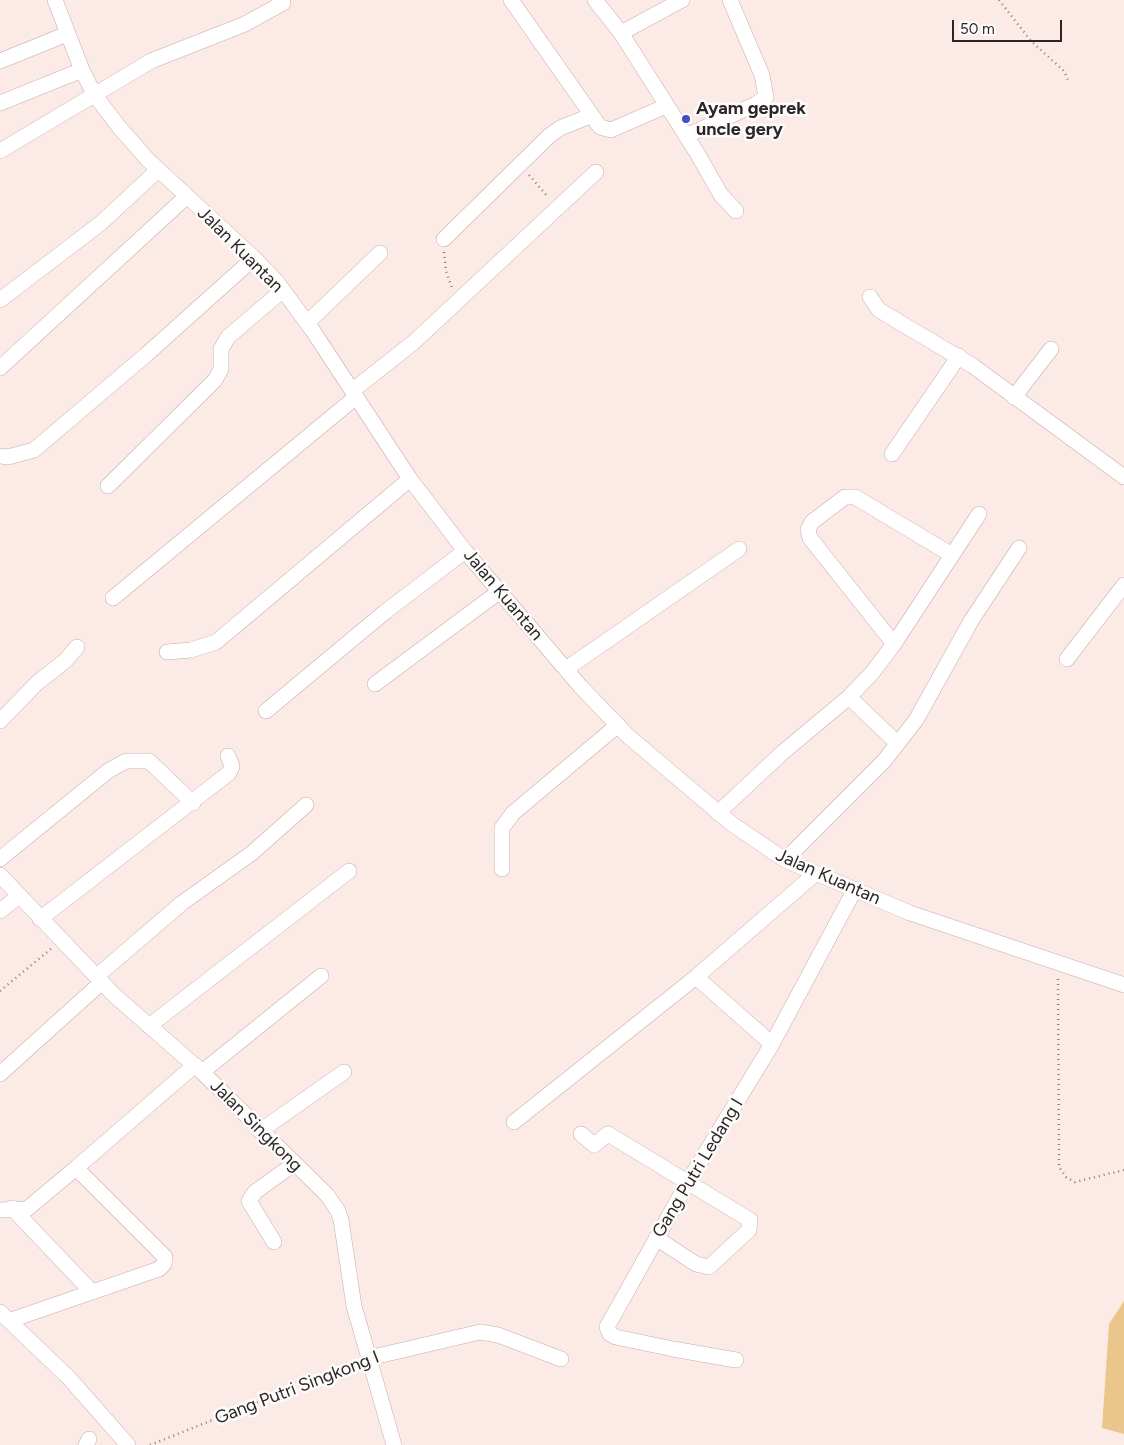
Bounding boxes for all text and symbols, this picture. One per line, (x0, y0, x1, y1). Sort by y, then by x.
scale bar (954, 10, 1064, 42)
text: 50 m (960, 20, 995, 38)
place label: Ayam geprek uncle gery (696, 98, 806, 140)
marker: Ayam geprek uncle gery (680, 113, 692, 125)
street label: Jalan Kuantan (193, 203, 287, 297)
street label: Jalan Kuantan (459, 545, 547, 645)
street label: Jalan Kuantan (772, 844, 884, 910)
street label: Jalan Singkong (205, 1075, 307, 1177)
street label: Gang Putri Ledang I (648, 1094, 748, 1242)
street label: Gang Putri Singkong I (212, 1347, 382, 1429)

